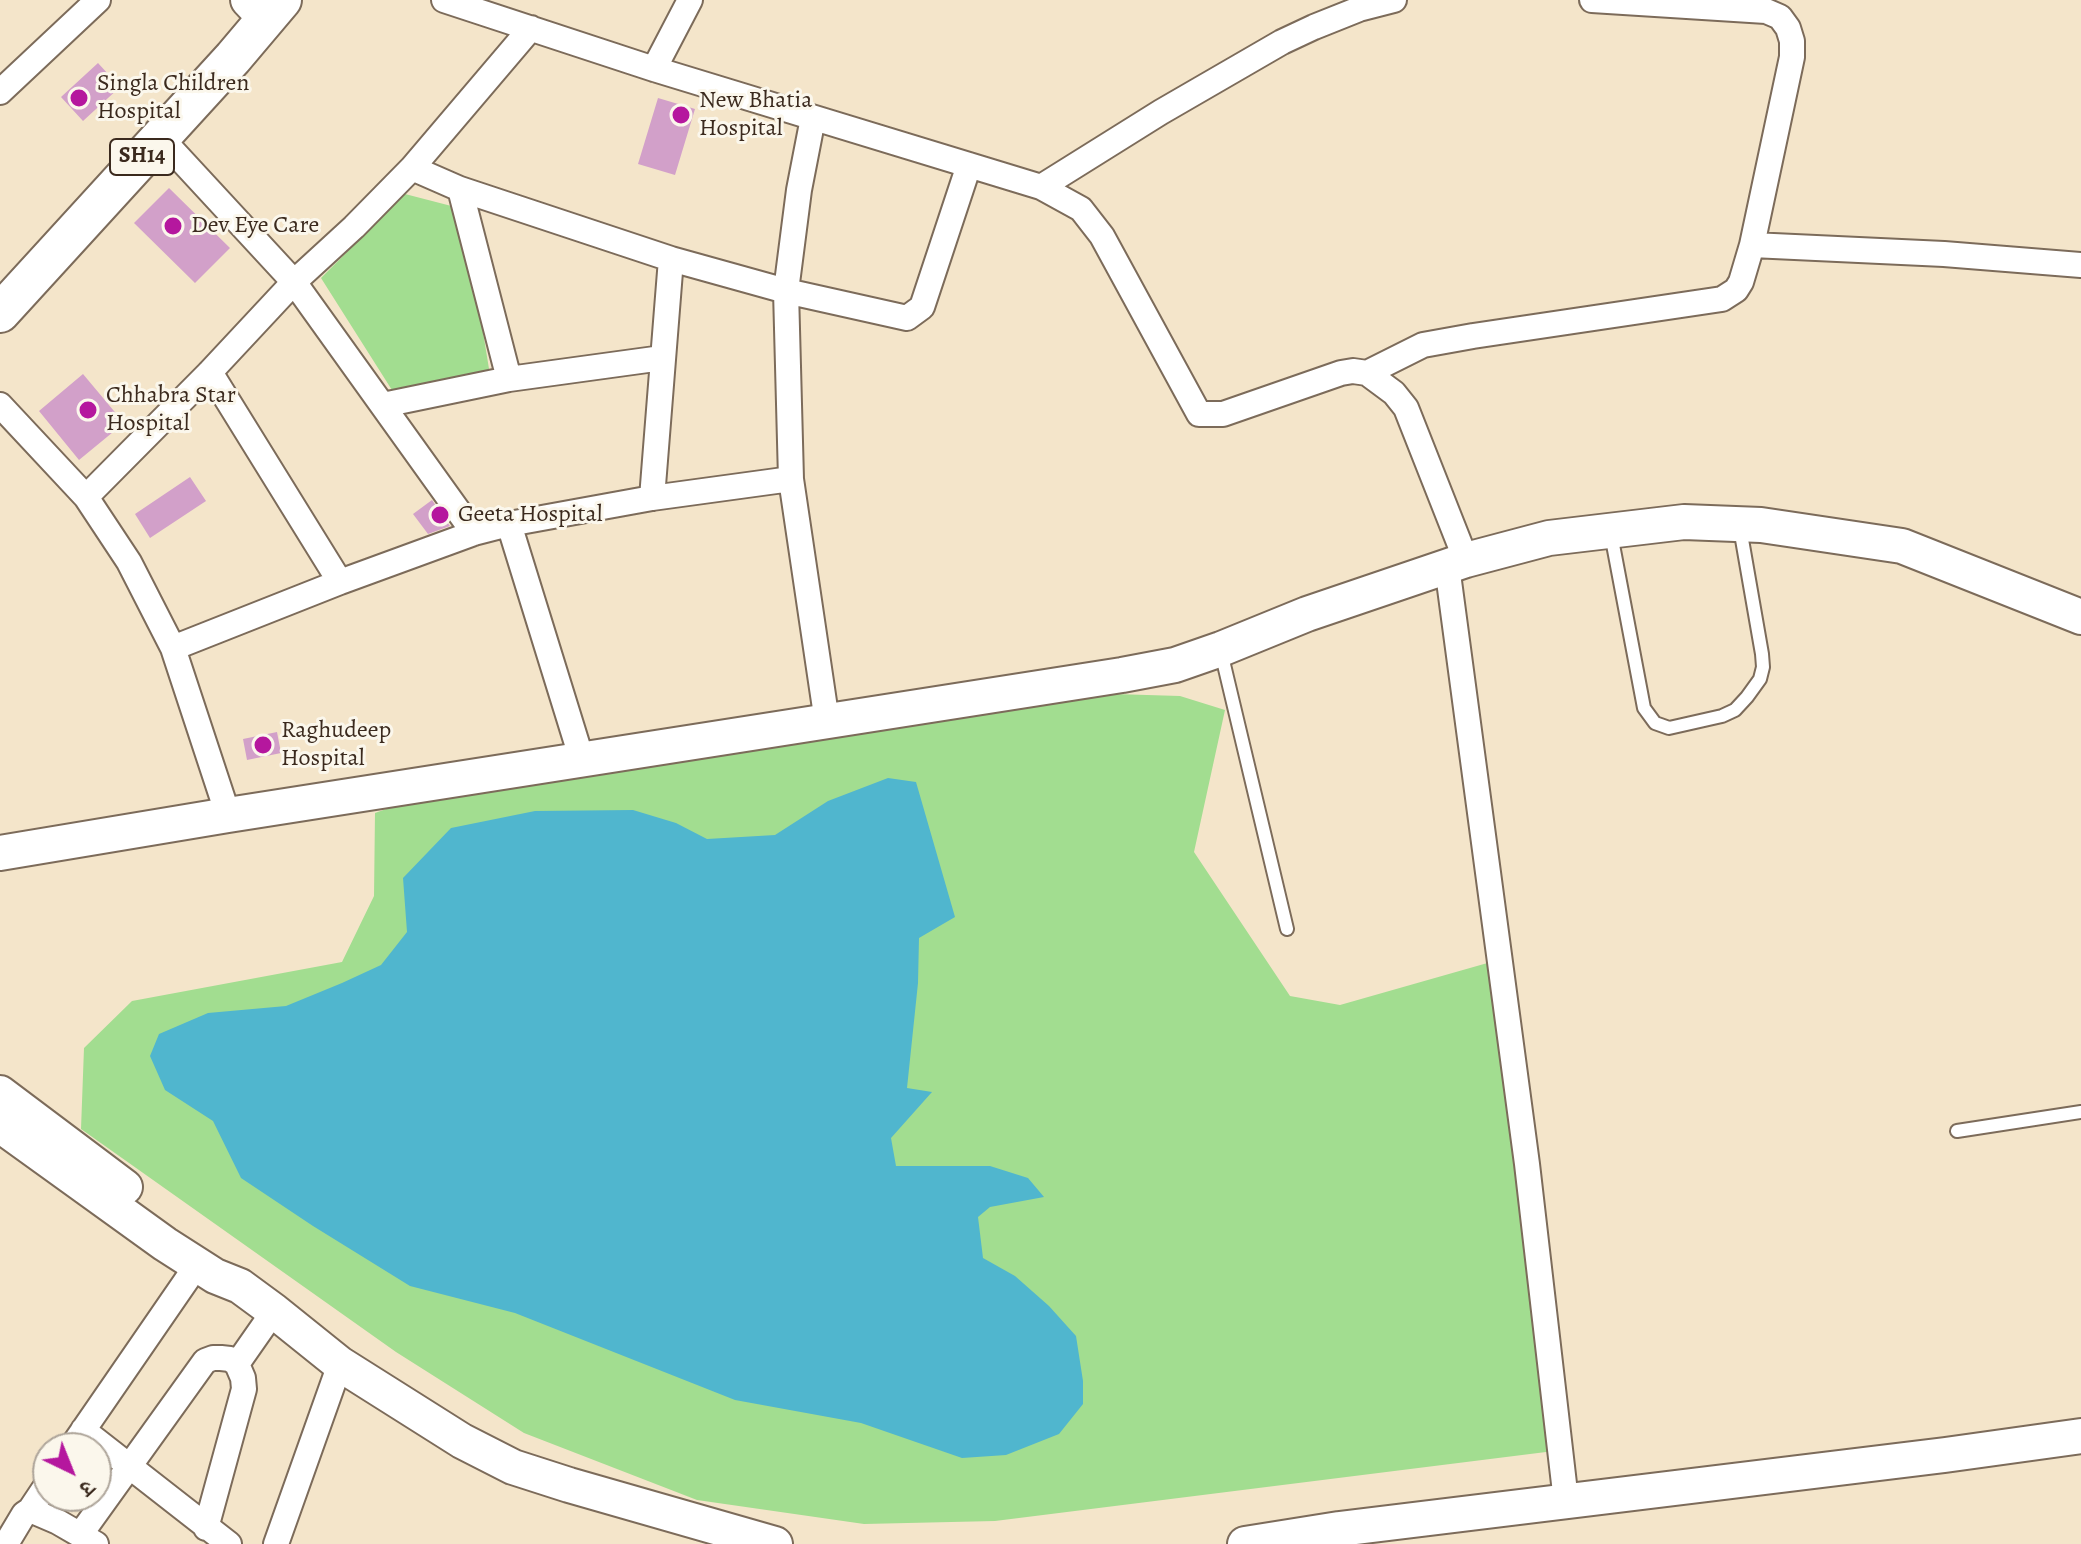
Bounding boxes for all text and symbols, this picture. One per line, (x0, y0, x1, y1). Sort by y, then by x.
place label: Singla Children Hospital (97, 70, 249, 126)
marker: Singla Children Hospital (68, 87, 90, 109)
place label: New Bhatia Hospital (699, 87, 812, 143)
marker: New Bhatia Hospital (670, 104, 692, 126)
road number: SH14 (110, 139, 174, 175)
place label: Dev Eye Care (191, 212, 319, 240)
marker: Dev Eye Care (162, 215, 184, 237)
place label: Chhabra Star Hospital (106, 382, 236, 438)
marker: Chhabra Star Hospital (77, 399, 99, 421)
place label: Geeta Hospital (458, 501, 603, 529)
marker: Geeta Hospital (429, 504, 451, 526)
place label: Raghudeep Hospital (281, 717, 391, 773)
marker: Raghudeep Hospital (252, 734, 274, 756)
north arrow (32, 1432, 112, 1512)
text: उ (73, 1473, 101, 1503)

